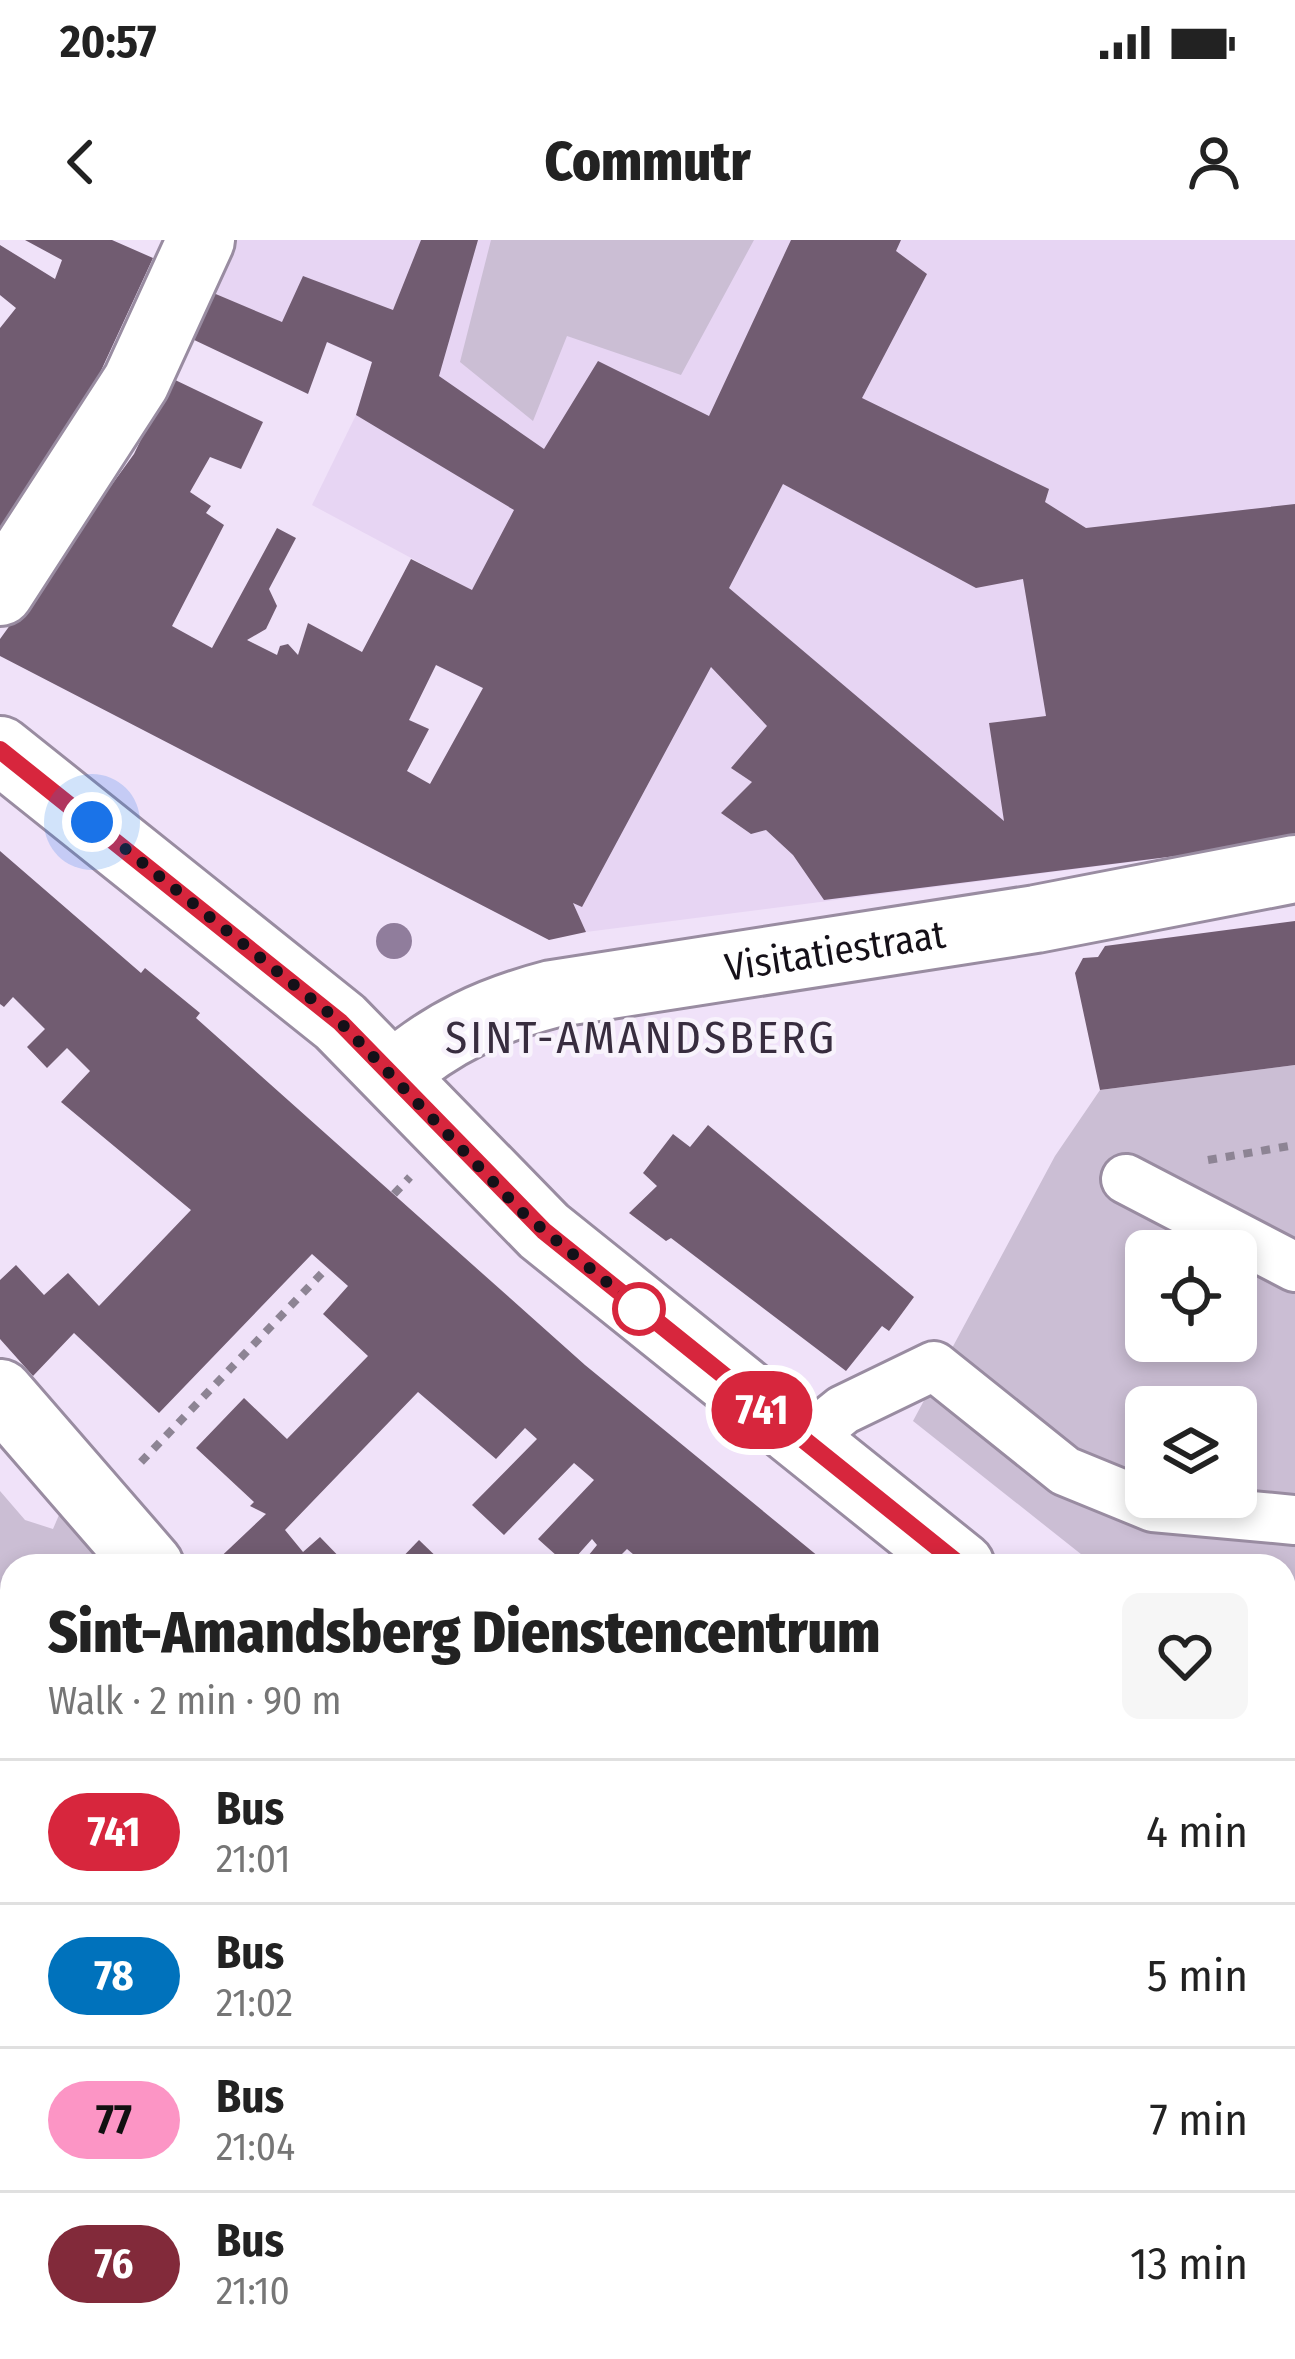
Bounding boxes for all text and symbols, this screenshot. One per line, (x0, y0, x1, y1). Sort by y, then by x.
text: 20:57 (60, 15, 156, 69)
icon: back (48, 129, 114, 195)
icon: person (1181, 129, 1247, 195)
text: Commutr (545, 130, 750, 194)
your location (62, 792, 122, 852)
street label: Visitatiestraat (722, 911, 949, 991)
district label: SINT-AMANDSBERG (445, 1011, 837, 1065)
map controls (1125, 1230, 1257, 1518)
button: locate (1125, 1230, 1257, 1362)
unlabelled marker (614, 1284, 664, 1334)
line badge: 741 (693, 1371, 831, 1449)
text: 741 (735, 1385, 789, 1435)
button: layers (1125, 1386, 1257, 1518)
button: heart (1122, 1593, 1248, 1719)
text: Sint-Amandsberg Dienstencentrum (48, 1599, 880, 1667)
text: Walk · 2 min · 90 m (48, 1678, 342, 1724)
text: Bus (216, 1782, 284, 1836)
text: 4 min (1146, 1805, 1248, 1859)
text: 741 (87, 1807, 141, 1857)
text: 21:01 (216, 1836, 290, 1882)
text: Bus (216, 1926, 284, 1980)
text: 5 min (1147, 1949, 1248, 2003)
text: 78 (94, 1951, 134, 2001)
text: 21:02 (216, 1980, 293, 2026)
text: Bus (216, 2070, 284, 2124)
text: 7 min (1150, 2093, 1248, 2147)
text: 77 (96, 2095, 132, 2145)
text: 21:04 (216, 2124, 295, 2170)
text: Bus (216, 2214, 284, 2268)
text: 13 min (1130, 2237, 1248, 2291)
text: 76 (94, 2239, 134, 2289)
text: 21:10 (216, 2268, 290, 2314)

